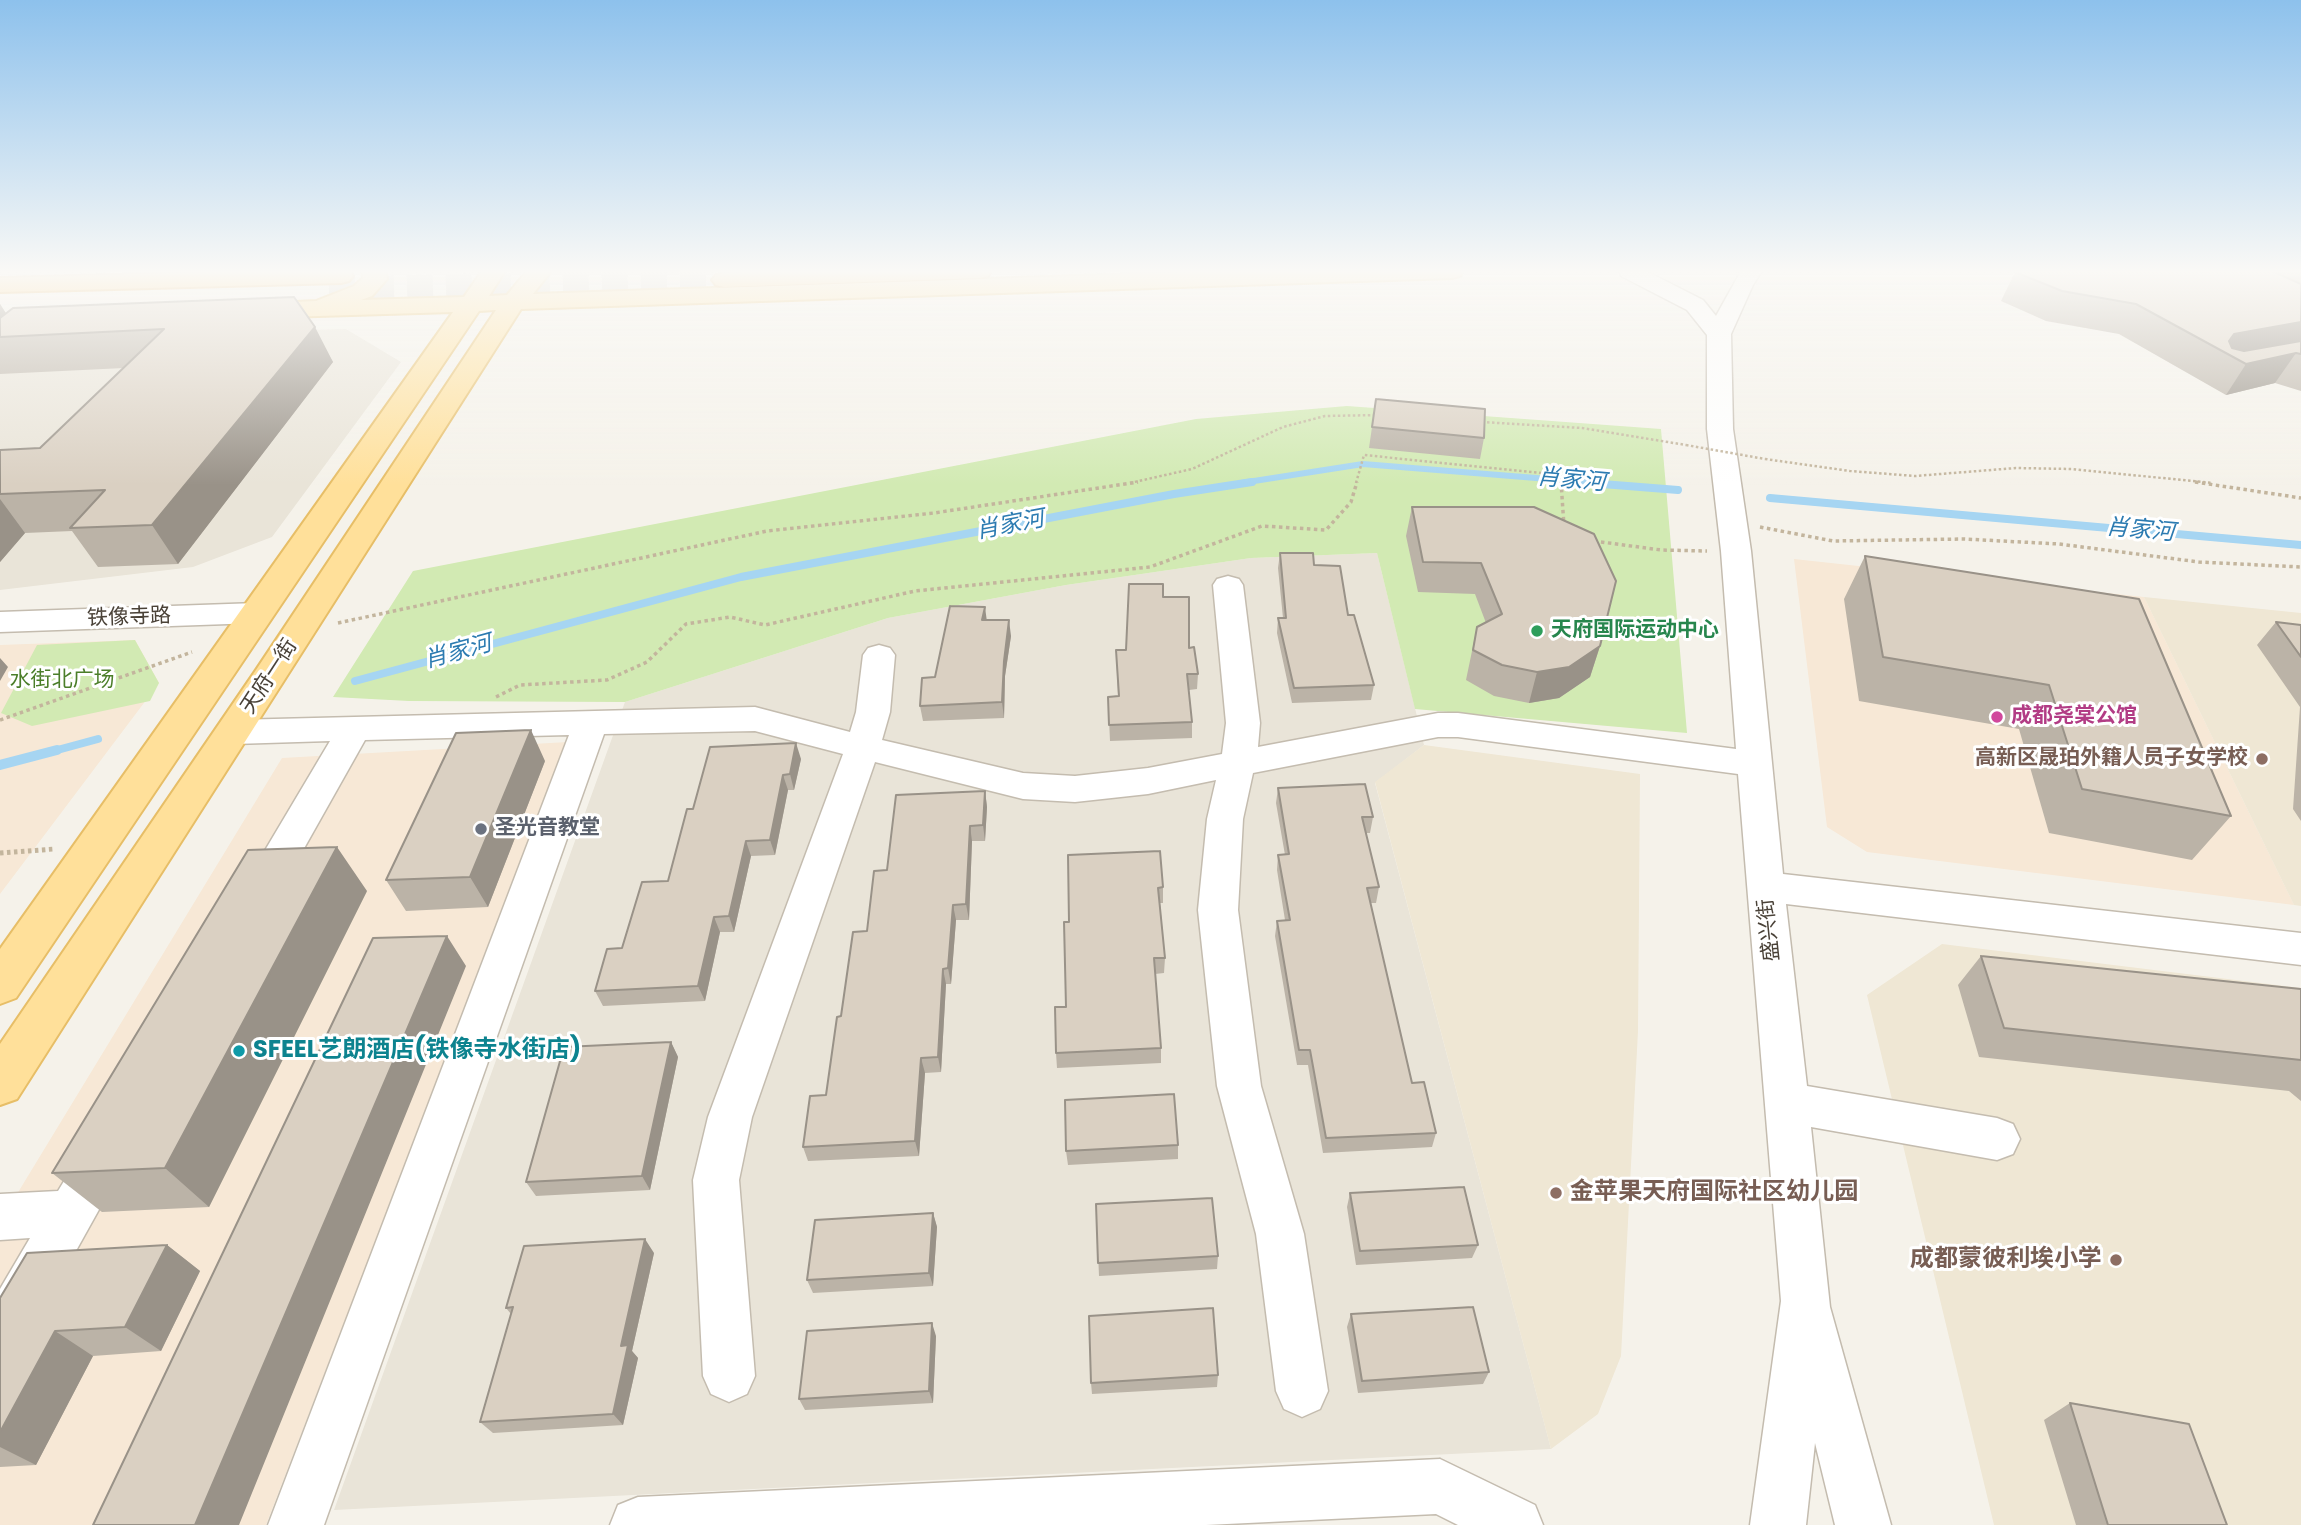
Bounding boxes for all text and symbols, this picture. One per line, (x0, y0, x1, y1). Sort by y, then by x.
water label: 肖家河 (1535, 464, 1607, 498)
water label: 肖家河 (974, 506, 1046, 546)
water label: 肖家河 (2104, 514, 2176, 548)
street label: 铁像寺路 (87, 604, 171, 632)
place label: 天府国际运动中心 (1551, 618, 1719, 644)
marker: 天府国际运动中心 (1529, 623, 1545, 639)
water label: 肖家河 (421, 631, 495, 675)
street label: 天府一街 (237, 635, 303, 719)
park label: 水街北广场 (10, 668, 114, 694)
place label: 成都尧棠公馆 (2011, 704, 2137, 730)
marker: 成都尧棠公馆 (1989, 709, 2005, 725)
place label: 高新区晟珀外籍人员子女学校 (1975, 746, 2248, 772)
marker: 高新区晟珀外籍人员子女学校 (2254, 751, 2270, 767)
place label: 圣光音教堂 (495, 816, 600, 842)
marker: 圣光音教堂 (473, 821, 489, 837)
street label: 盛兴街 (1754, 897, 1786, 963)
place label: SFEEL艺朗酒店(铁像寺水街店) (253, 1037, 581, 1065)
marker: SFEEL艺朗酒店(铁像寺水街店) (231, 1043, 247, 1059)
place label: 金苹果天府国际社区幼儿园 (1570, 1179, 1858, 1207)
marker: 金苹果天府国际社区幼儿园 (1548, 1185, 1564, 1201)
place label: 成都蒙彼利埃小学 (1910, 1246, 2102, 1274)
marker: 成都蒙彼利埃小学 (2108, 1252, 2124, 1268)

